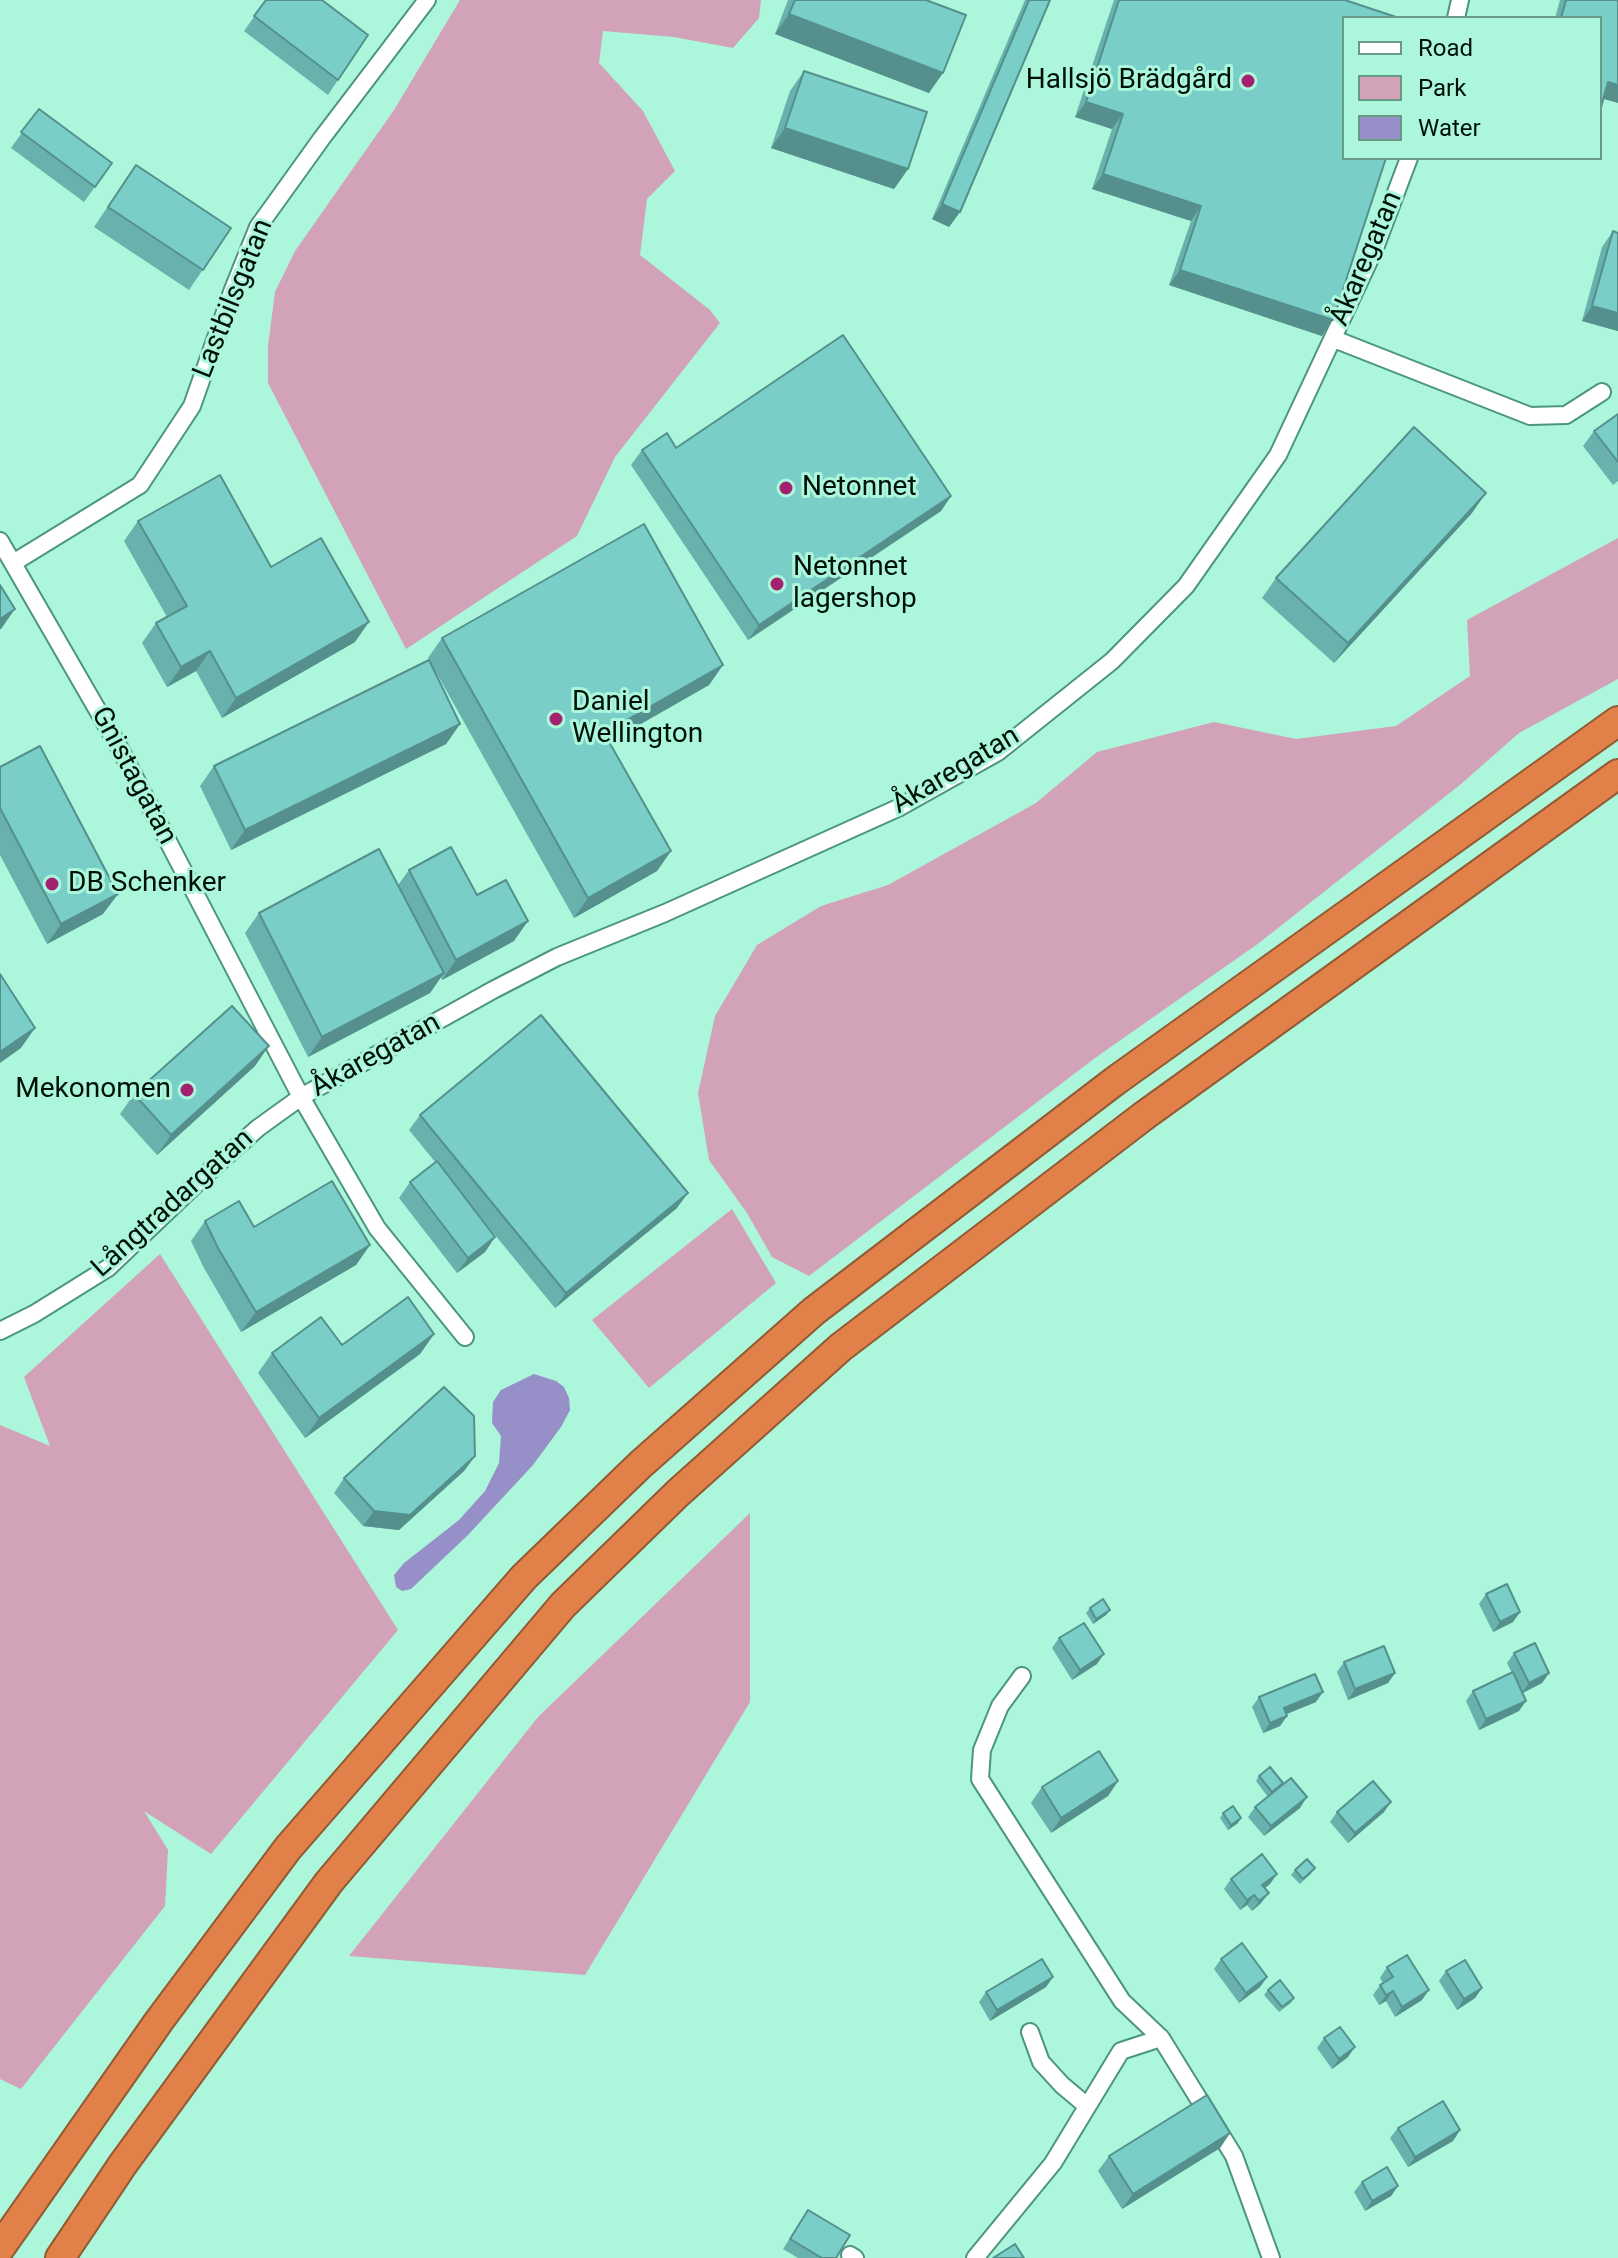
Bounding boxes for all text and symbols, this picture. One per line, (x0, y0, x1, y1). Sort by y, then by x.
legend (1342, 16, 1602, 160)
text: Road (1418, 34, 1473, 62)
place label: Hallsjö Brädgård (1026, 64, 1232, 98)
marker: Hallsjö Brädgård (1239, 72, 1257, 90)
text: Park (1418, 74, 1466, 102)
text: Water (1418, 114, 1481, 142)
street label: Åkaregatan (1324, 187, 1410, 331)
street label: Lastbilsgatan (187, 215, 281, 383)
place label: Netonnet (802, 471, 917, 505)
marker: Netonnet (777, 479, 795, 497)
place label: Netonnet lagershop (793, 551, 917, 617)
marker: Netonnet lagershop (768, 575, 786, 593)
place label: Daniel Wellington (572, 686, 703, 752)
street label: Gnistagatan (83, 701, 183, 851)
marker: Daniel Wellington (547, 710, 565, 728)
street label: Åkaregatan (886, 720, 1026, 822)
place label: DB Schenker (68, 867, 226, 901)
marker: DB Schenker (43, 875, 61, 893)
street label: Åkaregatan (306, 1007, 446, 1105)
place label: Mekonomen (15, 1073, 171, 1107)
marker: Mekonomen (178, 1081, 196, 1099)
street label: Långtradargatan (85, 1123, 261, 1285)

